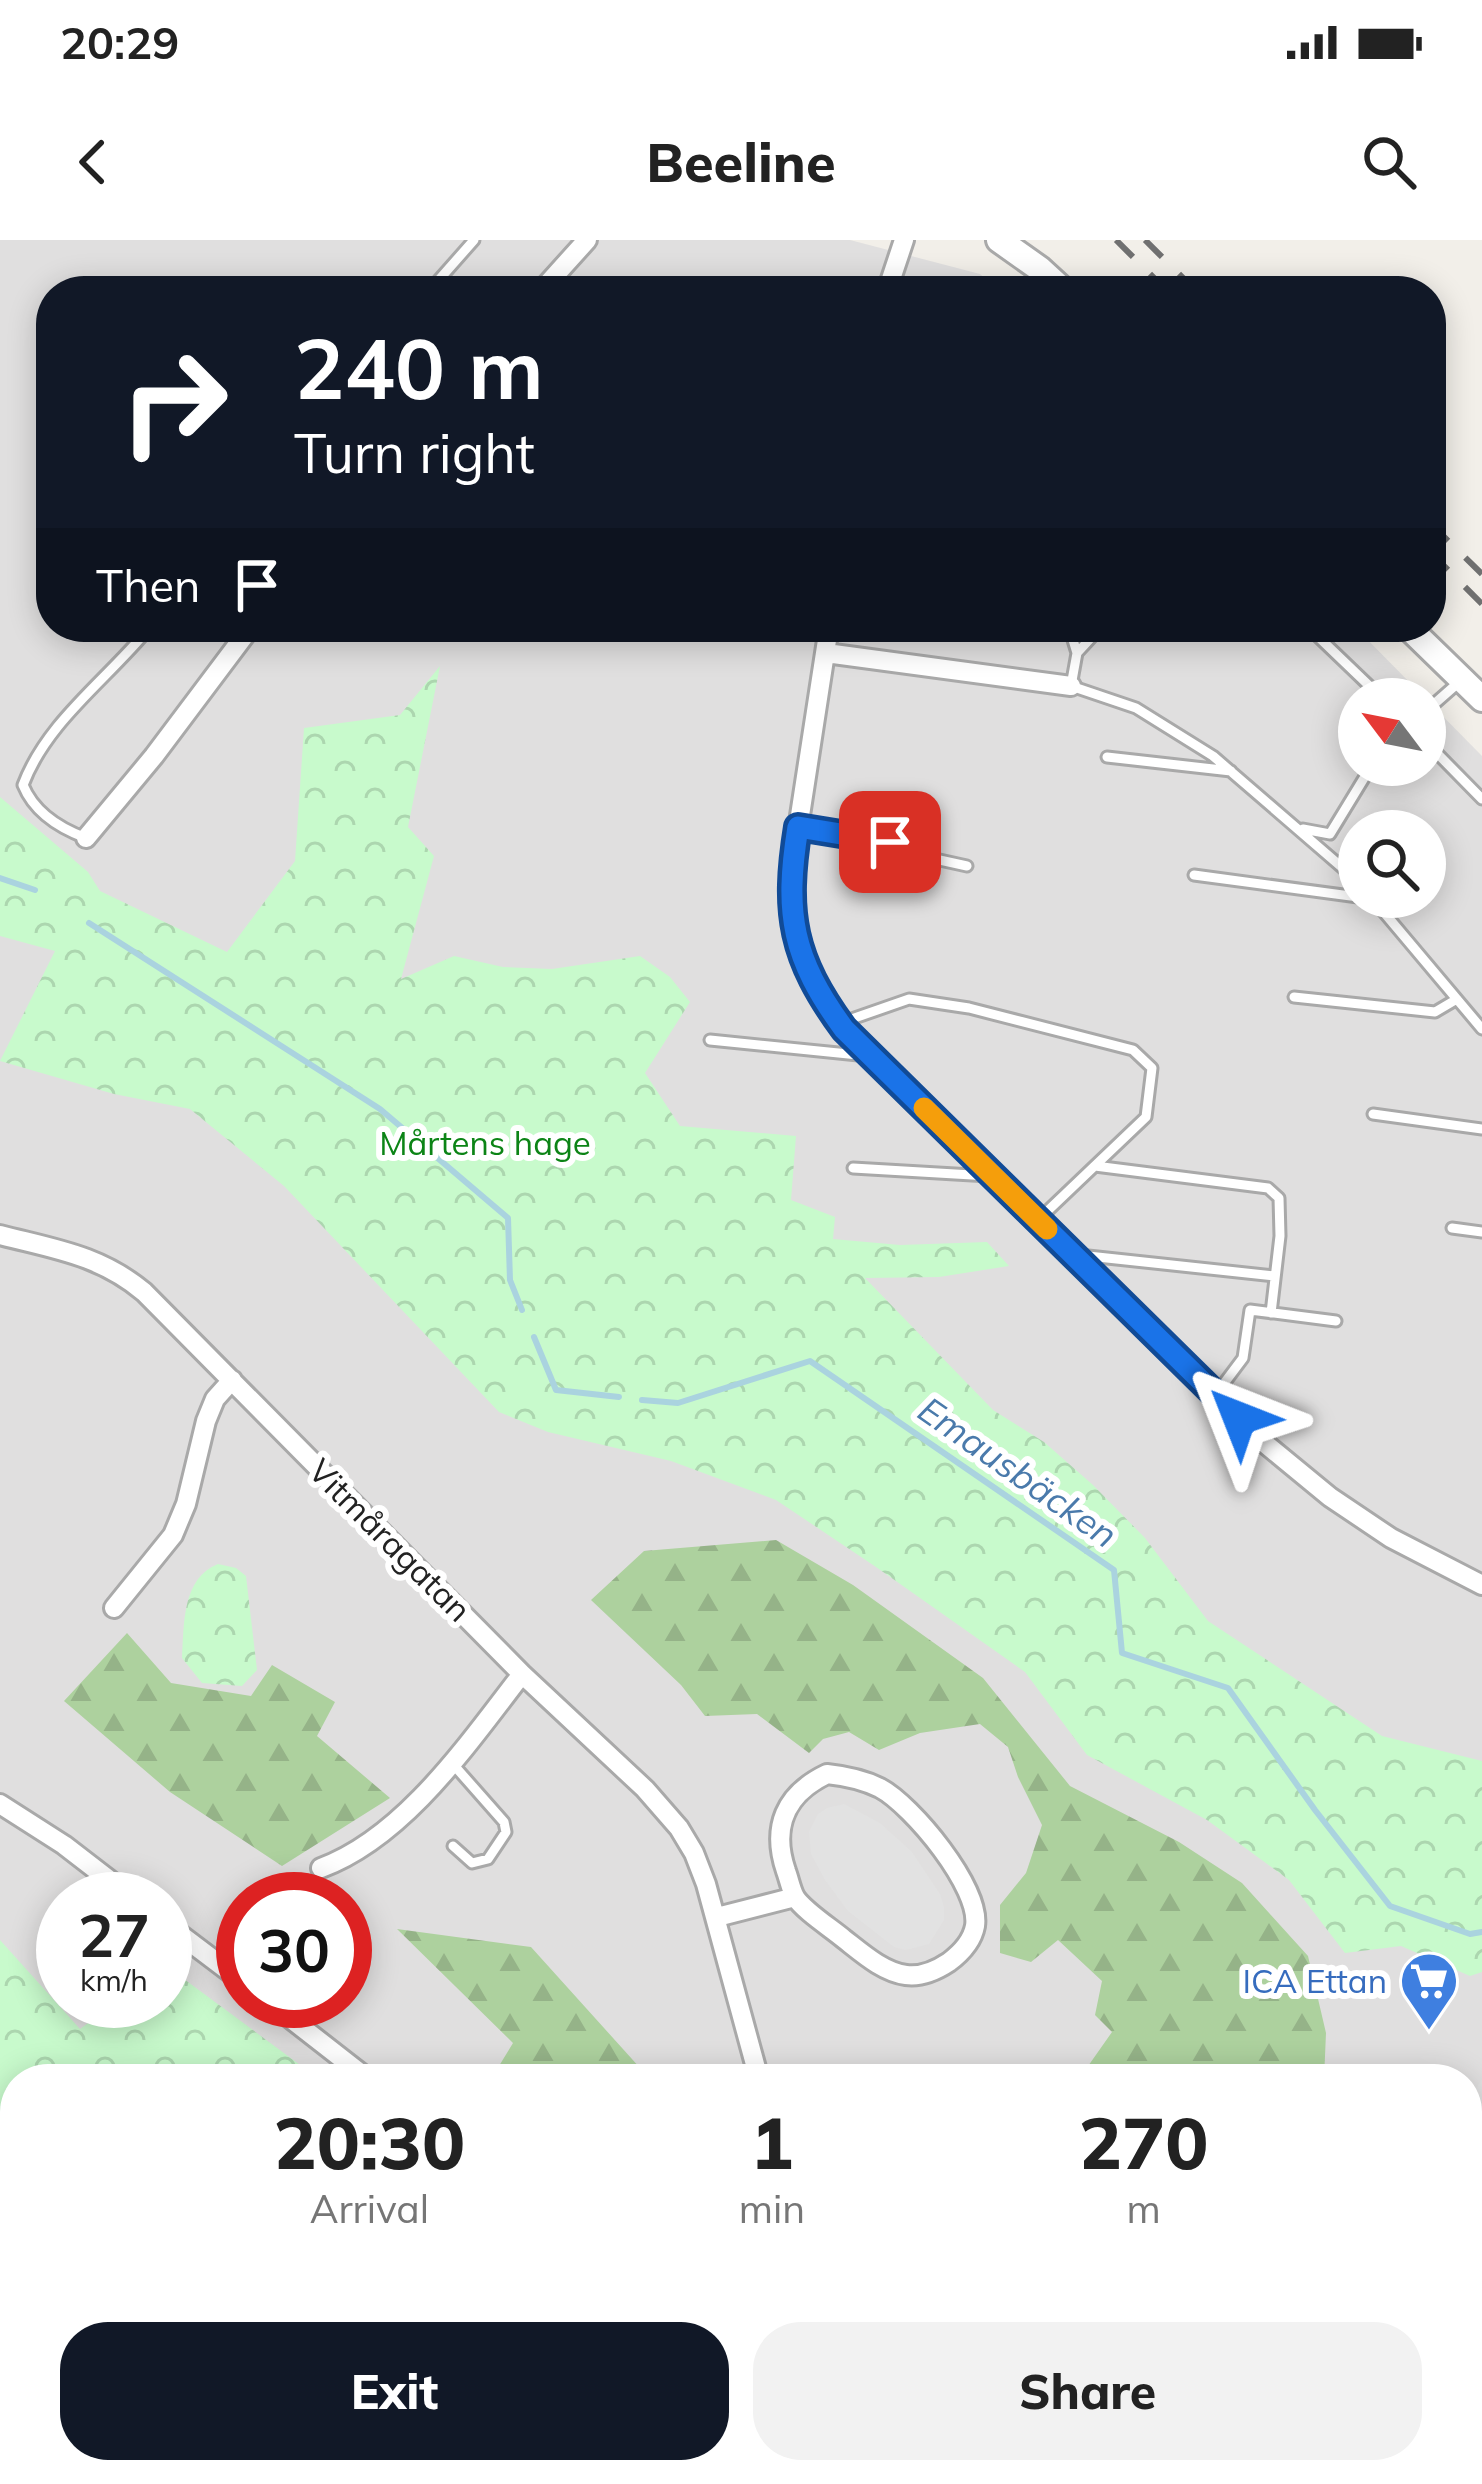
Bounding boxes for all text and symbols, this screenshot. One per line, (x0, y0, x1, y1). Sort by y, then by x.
text: 20:29 (60, 14, 179, 70)
text: Beeline (646, 128, 836, 196)
icon: back (60, 129, 126, 195)
icon: search (1356, 129, 1422, 195)
text: 240 m (294, 315, 544, 420)
icon: right (96, 324, 252, 480)
text: Turn right (294, 419, 535, 487)
icon: arrive (224, 552, 290, 618)
text: Then (96, 557, 200, 613)
north arrow (1338, 678, 1446, 786)
map controls (1338, 678, 1446, 918)
pin (839, 791, 941, 893)
icon: arrive (857, 809, 923, 875)
button: search (1338, 810, 1446, 918)
park label: Mårtens hage (379, 1122, 591, 1163)
position arrow (1176, 1355, 1302, 1481)
water label: Emausbäcken (910, 1386, 1127, 1557)
street label: Vitmåragatan (300, 1450, 480, 1630)
speed limit sign: 30 (216, 1872, 372, 2028)
text: 27 (78, 1897, 150, 1972)
supermarket icon: ICA Ettan (1398, 1950, 1460, 2032)
place label: ICA Ettan (1243, 1960, 1387, 2001)
text: km/h (80, 1961, 148, 1999)
text: 20:30 (274, 2097, 465, 2187)
text: 1 (750, 2097, 794, 2187)
text: 270 (1079, 2097, 1208, 2187)
text: Arrival (310, 2184, 429, 2233)
text: min (739, 2184, 805, 2233)
text: m (1126, 2184, 1161, 2233)
button: Exit (60, 2322, 729, 2460)
button: Share (753, 2322, 1422, 2460)

